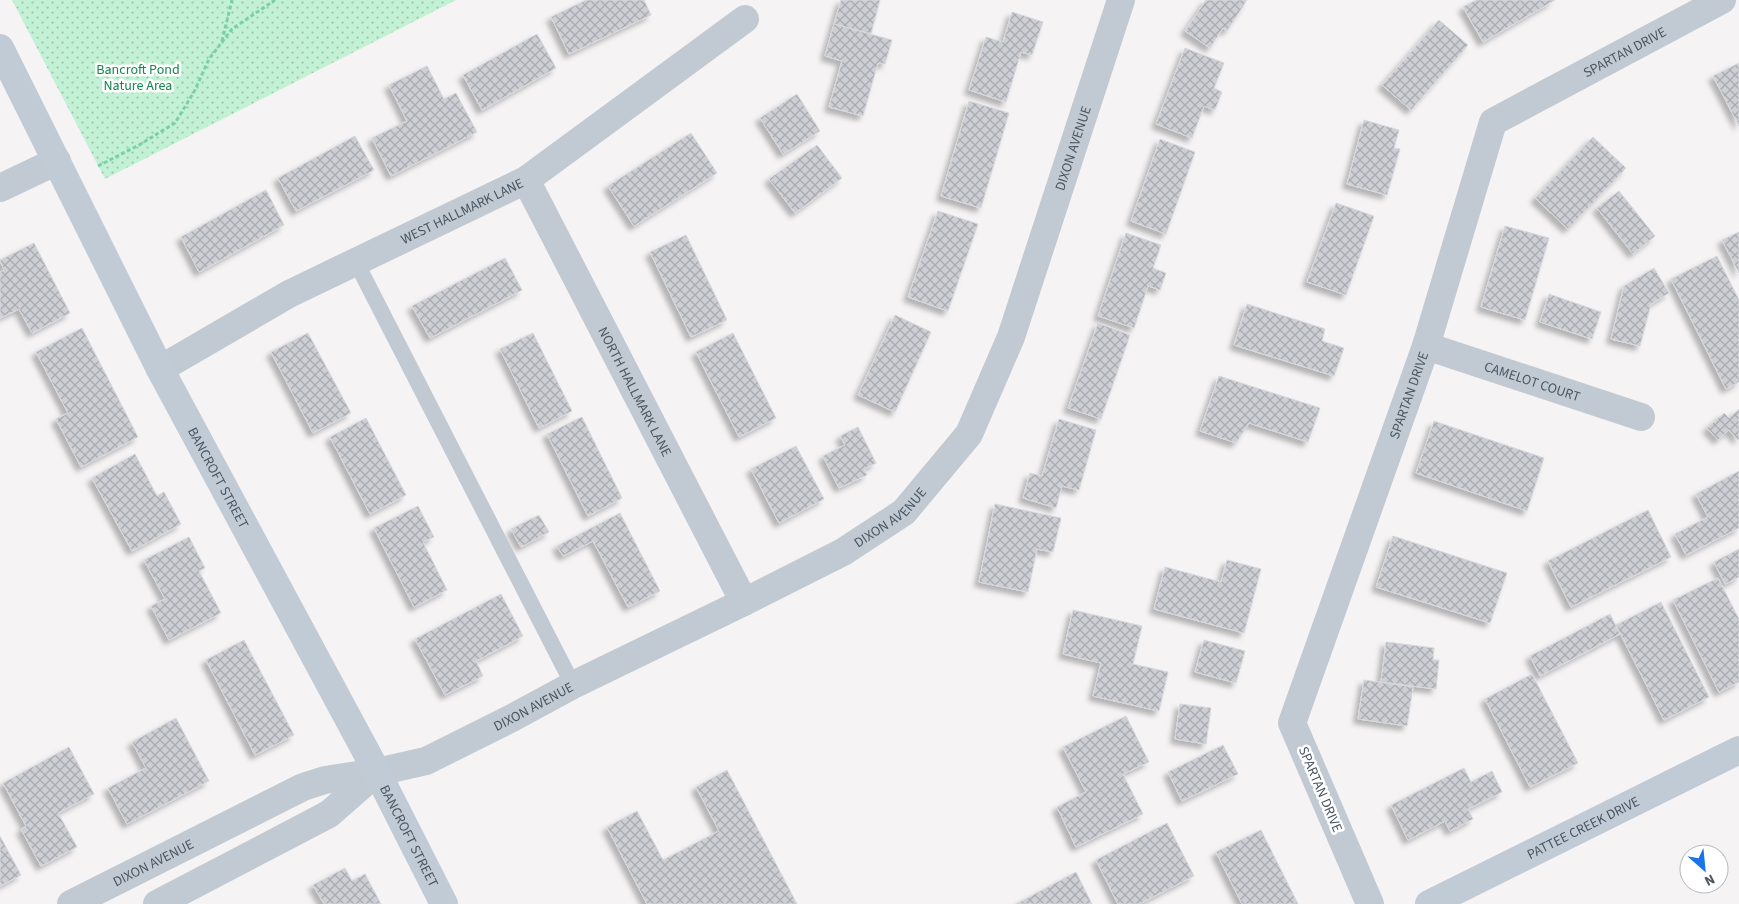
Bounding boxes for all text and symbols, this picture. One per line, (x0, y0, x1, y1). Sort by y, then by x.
street label: SPARTAN DRIVE (1580, 22, 1670, 83)
park label: Bancroft Pond Nature Area (96, 60, 180, 96)
street label: DIXON AVENUE (1050, 104, 1097, 193)
street label: WEST HALLMARK LANE (398, 174, 527, 250)
street label: NORTH HALLMARK LANE (593, 324, 676, 460)
street label: SPARTAN DRIVE (1385, 349, 1434, 442)
street label: CAMELOT COURT (1481, 357, 1583, 407)
street label: BANCROFT STREET (182, 424, 253, 533)
street label: DIXON AVENUE (850, 483, 932, 553)
street label: DIXON AVENUE (490, 678, 577, 737)
street label: SPARTAN DRIVE (1293, 743, 1347, 835)
street label: BANCROFT STREET (374, 782, 443, 891)
street label: PATTEE CREEK DRIVE (1524, 792, 1643, 865)
street label: DIXON AVENUE (110, 835, 197, 892)
north arrow (1679, 844, 1729, 894)
text: N (1701, 869, 1718, 891)

